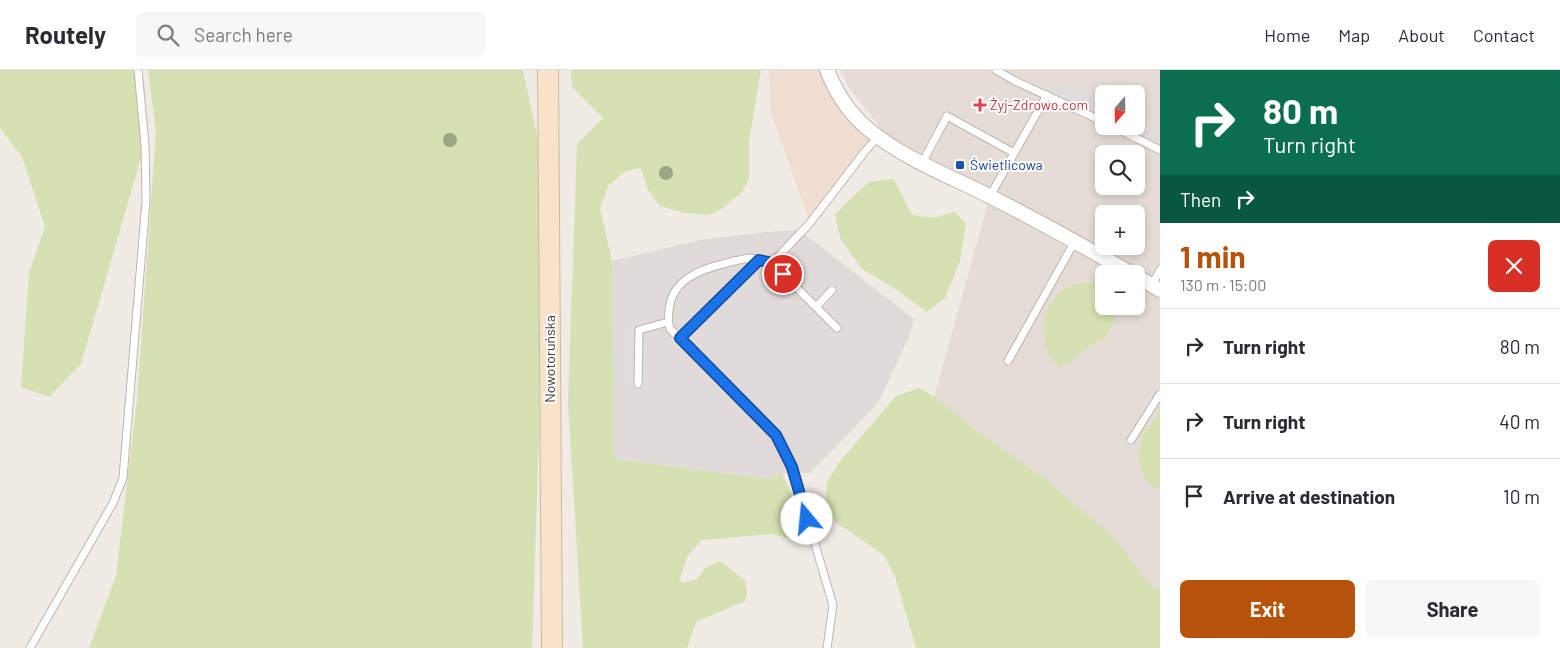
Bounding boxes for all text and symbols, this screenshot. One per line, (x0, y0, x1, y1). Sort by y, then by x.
search box (136, 12, 486, 57)
text: Routely (25, 20, 106, 49)
icon: search (154, 21, 182, 49)
text: Search here (194, 23, 293, 46)
text: Home (1264, 24, 1310, 46)
text: Map (1338, 24, 1370, 46)
text: About (1398, 24, 1445, 46)
text: Contact (1473, 24, 1535, 46)
north arrow (1095, 85, 1145, 135)
map controls (1095, 85, 1145, 315)
text: 80 m (1263, 89, 1338, 131)
icon: right (1180, 90, 1245, 155)
place label: Żyj-Zdrowo.com (990, 96, 1088, 113)
marker: Żyj-Zdrowo.com (974, 99, 986, 111)
text: Turn right (1263, 131, 1356, 157)
button: search (1095, 145, 1145, 195)
place label: Świetlicowa (970, 156, 1043, 173)
marker: Świetlicowa (954, 159, 966, 171)
icon: right (1231, 185, 1259, 213)
text: Then (1180, 188, 1221, 211)
button: + (1095, 205, 1145, 255)
text: 1 min (1180, 238, 1246, 274)
button: close (1488, 240, 1540, 292)
pin (762, 253, 804, 295)
icon: arrive (769, 260, 797, 288)
button: − (1095, 265, 1145, 315)
text: 130 m · 15:00 (1180, 275, 1266, 294)
street label: Nowotoruńska (541, 315, 558, 403)
icon: right (1180, 332, 1208, 360)
text: Turn right (1223, 335, 1305, 358)
text: 80 m (1500, 335, 1540, 358)
icon: right (1180, 407, 1208, 435)
text: Turn right (1223, 410, 1305, 433)
text: 40 m (1499, 410, 1540, 433)
icon: arrive (1180, 482, 1208, 510)
text: Arrive at destination (1223, 485, 1395, 508)
text: 10 m (1503, 485, 1540, 508)
position arrow (780, 492, 832, 544)
button: Exit (1180, 580, 1355, 638)
button: Share (1365, 580, 1540, 638)

